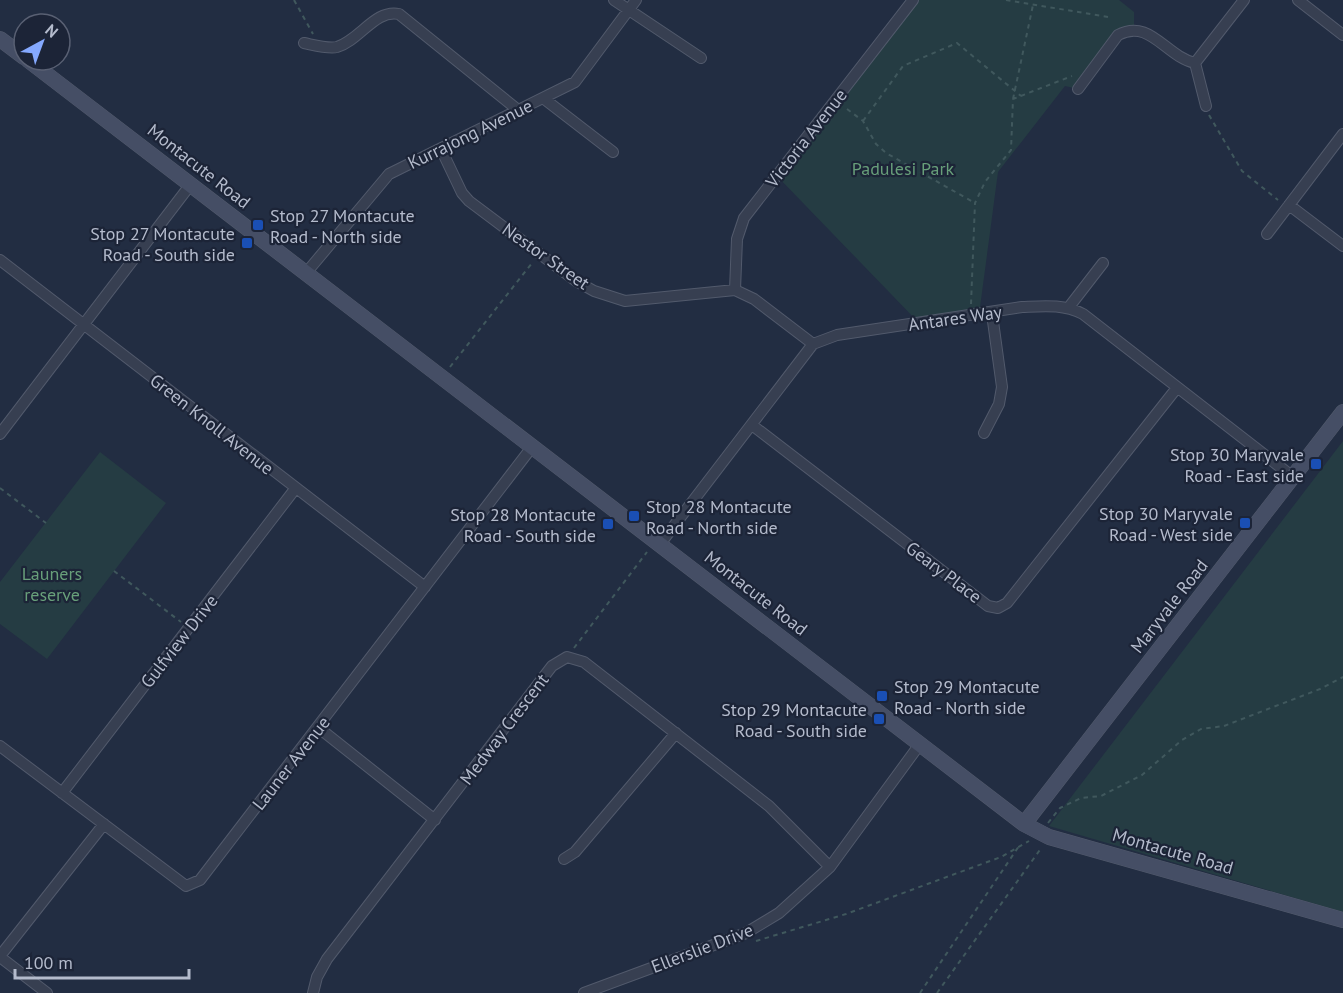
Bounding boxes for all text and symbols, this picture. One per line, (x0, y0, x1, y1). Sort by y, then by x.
north arrow (12, 12, 72, 72)
text: N (41, 20, 62, 42)
street label: Victoria Avenue (760, 84, 852, 193)
street label: Kurrajong Avenue (404, 94, 536, 174)
street label: Montacute Road (143, 119, 255, 213)
park label: Padulesi Park (852, 157, 955, 180)
place label: Stop 27 Montacute Road - North side (270, 204, 415, 248)
marker: Stop 27 Montacute Road - North side (251, 218, 265, 232)
street label: Nestor Street (498, 218, 594, 294)
place label: Stop 27 Montacute Road - South side (90, 222, 235, 266)
marker: Stop 27 Montacute Road - South side (240, 236, 254, 250)
street label: Antares Way (907, 300, 1004, 336)
street label: Green Knoll Avenue (145, 369, 279, 479)
place label: Stop 30 Maryvale Road - East side (1170, 443, 1304, 487)
marker: Stop 30 Maryvale Road - East side (1309, 457, 1323, 471)
place label: Stop 28 Montacute Road - North side (646, 495, 792, 539)
place label: Stop 30 Maryvale Road - West side (1099, 502, 1233, 546)
place label: Stop 28 Montacute Road - South side (450, 503, 596, 547)
marker: Stop 28 Montacute Road - North side (627, 509, 641, 523)
marker: Stop 30 Maryvale Road - West side (1238, 516, 1252, 530)
marker: Stop 28 Montacute Road - South side (601, 517, 615, 531)
street label: Geary Place (902, 536, 986, 608)
street label: Montacute Road (700, 546, 812, 640)
street label: Maryvale Road (1125, 555, 1213, 657)
park label: Launers reserve (22, 562, 82, 606)
street label: Gulfview Drive (135, 590, 223, 692)
street label: Medway Crescent (455, 669, 553, 789)
place label: Stop 29 Montacute Road - North side (894, 675, 1040, 719)
marker: Stop 29 Montacute Road - North side (875, 689, 889, 703)
place label: Stop 29 Montacute Road - South side (721, 698, 867, 742)
street label: Launer Avenue (247, 711, 335, 815)
marker: Stop 29 Montacute Road - South side (872, 712, 886, 726)
street label: Montacute Road (1110, 823, 1236, 879)
street label: Ellerslie Drive (648, 918, 756, 978)
scale bar (15, 942, 189, 980)
text: 100 m (24, 951, 73, 974)

